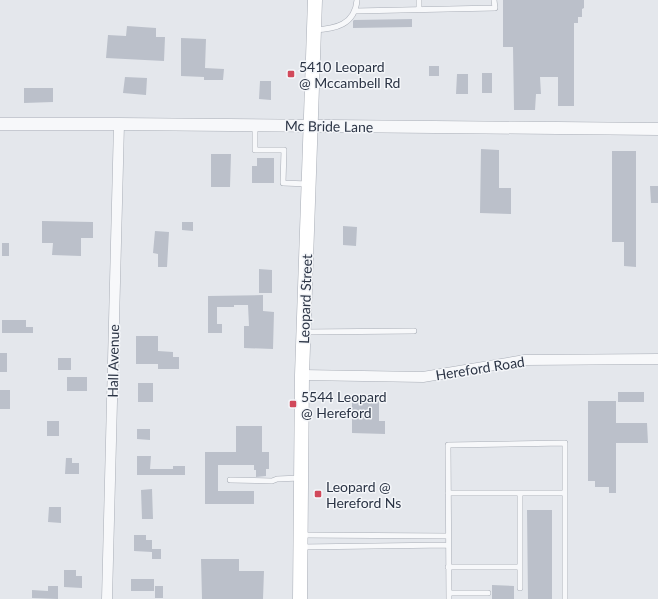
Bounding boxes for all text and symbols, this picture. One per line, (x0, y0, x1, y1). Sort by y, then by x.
place label: 5410 Leopard @ Mccambell Rd (299, 58, 400, 91)
marker: 5410 Leopard @ Mccambell Rd (286, 69, 296, 79)
street label: Mc Bride Lane (285, 117, 373, 135)
street label: Leopard Street (295, 254, 315, 344)
street label: Hall Avenue (104, 324, 122, 398)
street label: Hereford Road (434, 353, 526, 383)
place label: 5544 Leopard @ Hereford (301, 388, 387, 421)
marker: 5544 Leopard @ Hereford (288, 399, 298, 409)
place label: Leopard @ Hereford Ns (326, 478, 401, 511)
marker: Leopard @ Hereford Ns (313, 489, 323, 499)

